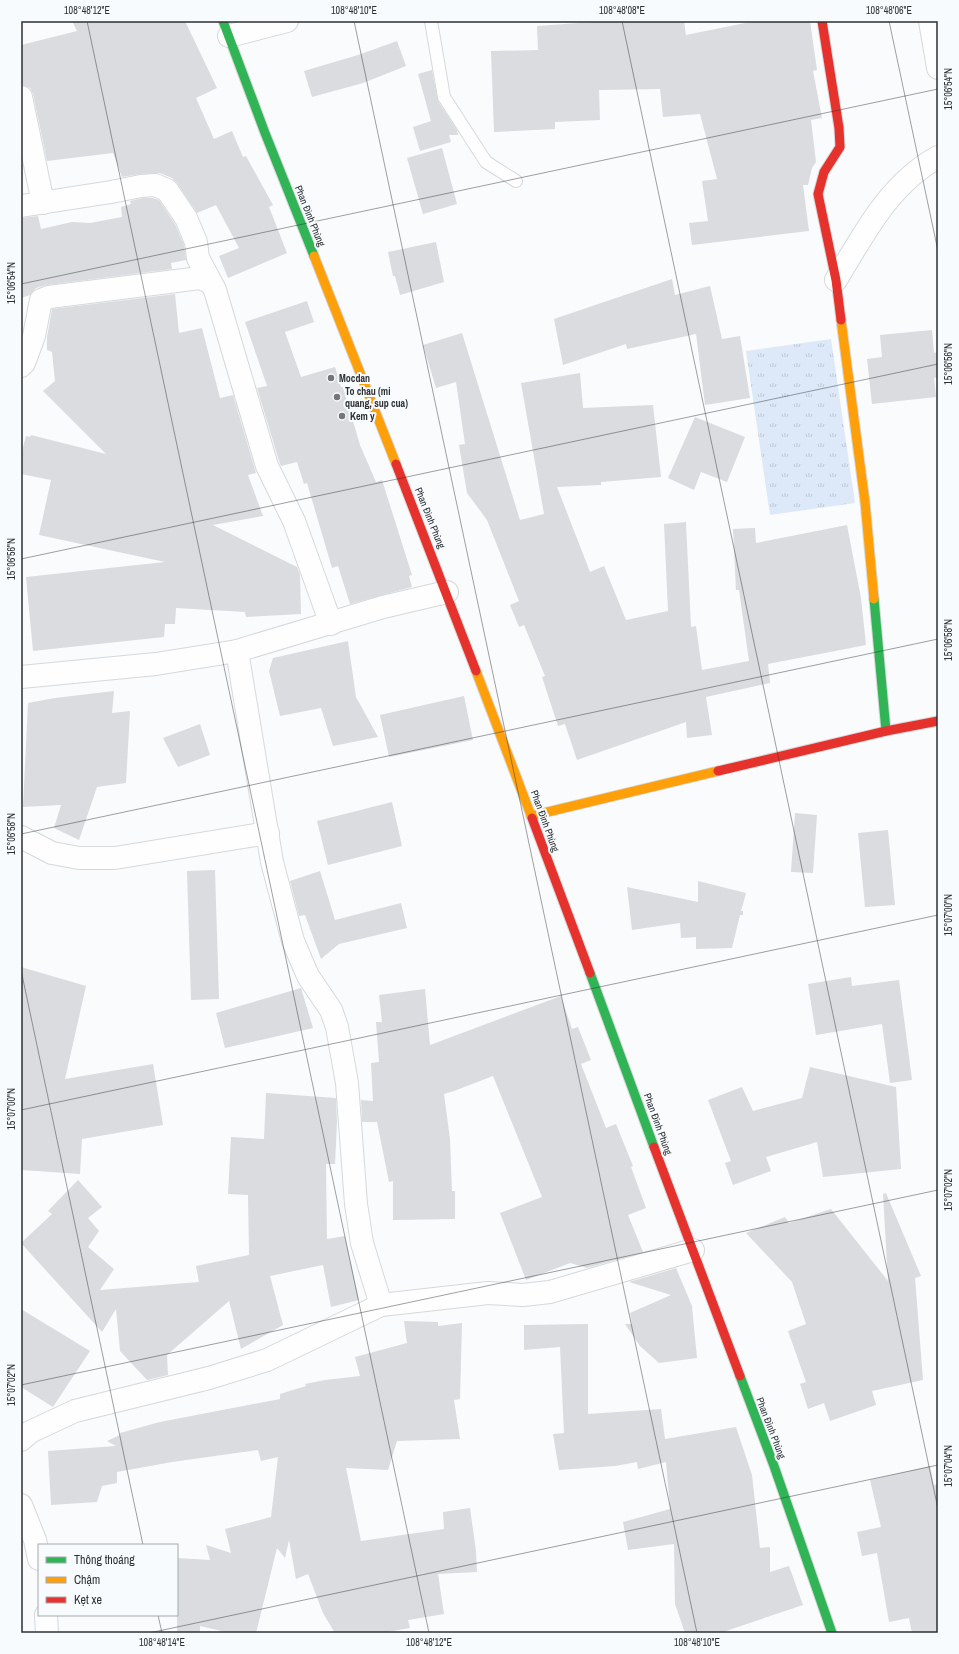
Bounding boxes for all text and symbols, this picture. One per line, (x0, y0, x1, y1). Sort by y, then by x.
text: 108°48'12"E (64, 4, 110, 17)
text: 108°48'10"E (331, 4, 377, 17)
text: 108°48'08"E (599, 4, 645, 17)
text: 108°48'06"E (866, 4, 912, 17)
text: 15°06'54"N (942, 68, 955, 110)
street label: Phan Đình Phùng (292, 184, 328, 249)
text: 15°06'54"N (5, 262, 18, 304)
text: 15°06'56"N (942, 343, 955, 385)
place label: Mocdan (339, 372, 370, 385)
marker: Mocdan (326, 373, 336, 383)
place label: To chau (mi quang, sup cua) (345, 385, 408, 410)
marker: To chau (mi quang, sup cua) (332, 392, 342, 402)
place label: Kem y (350, 410, 375, 423)
marker: Kem y (337, 411, 347, 421)
street label: Phan Đình Phùng (412, 486, 448, 551)
text: 15°06'56"N (5, 538, 18, 580)
text: 15°06'58"N (942, 619, 955, 661)
street label: Phan Đình Phùng (528, 788, 562, 854)
text: 15°06'58"N (5, 813, 18, 855)
text: 15°07'00"N (942, 894, 955, 936)
text: 15°07'00"N (5, 1088, 18, 1130)
street label: Phan Đình Phùng (641, 1091, 675, 1157)
text: 15°07'02"N (942, 1169, 955, 1211)
text: 15°07'02"N (5, 1364, 18, 1406)
street label: Phan Đình Phùng (753, 1395, 789, 1461)
text: 15°07'04"N (942, 1445, 955, 1487)
legend (38, 1544, 178, 1616)
text: Thông thoáng (74, 1552, 135, 1568)
text: Chậm (74, 1572, 100, 1588)
text: Kẹt xe (74, 1592, 102, 1608)
text: 108°48'14"E (139, 1636, 185, 1649)
text: 108°48'12"E (406, 1636, 452, 1649)
text: 108°48'10"E (674, 1636, 720, 1649)

